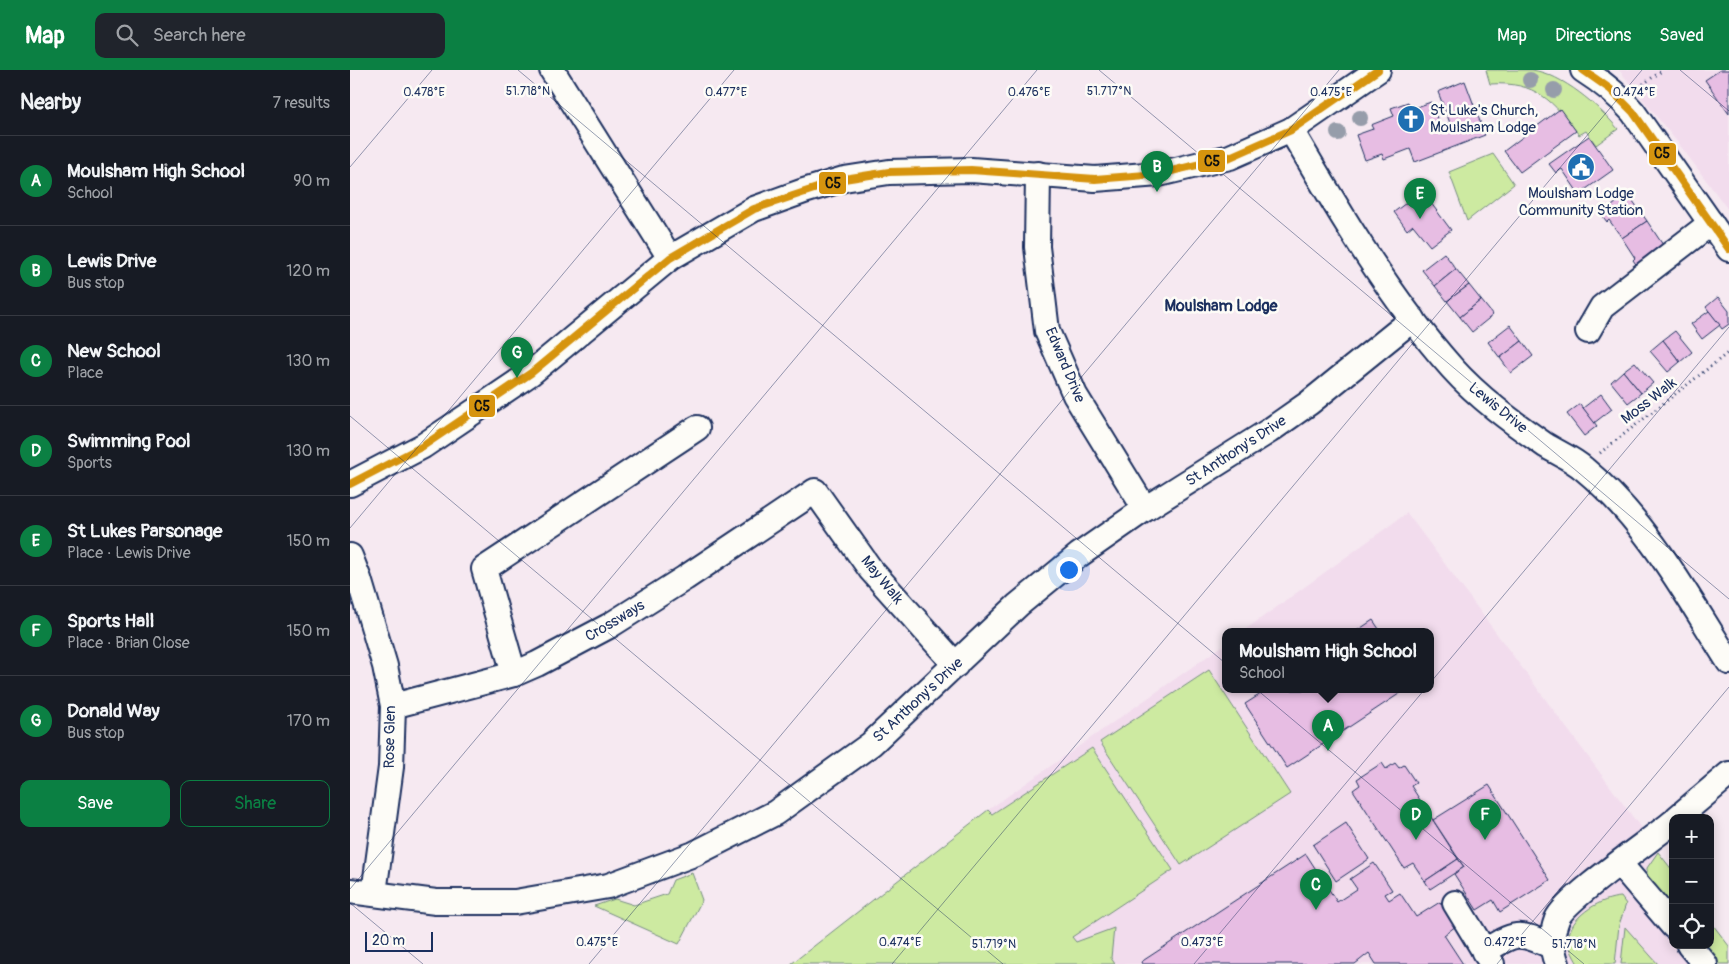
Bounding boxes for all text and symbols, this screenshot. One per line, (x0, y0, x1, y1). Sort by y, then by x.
search box (95, 13, 445, 58)
text: Map (25, 21, 65, 50)
icon: search (113, 21, 141, 49)
text: Search here (153, 23, 246, 47)
text: Map (1497, 24, 1527, 47)
text: Directions (1555, 24, 1631, 47)
text: Saved (1659, 24, 1704, 47)
text: 51.718°N (506, 84, 550, 99)
text: 51.717°N (1087, 84, 1131, 99)
text: 0.478°E (403, 85, 445, 100)
text: 0.477°E (705, 85, 747, 100)
text: 0.476°E (1008, 85, 1050, 100)
text: 0.475°E (1310, 85, 1352, 100)
text: 0.474°E (1613, 85, 1655, 100)
text: Nearby (20, 89, 81, 116)
text: 7 results (272, 93, 330, 113)
place label: St Luke's Church, Moulsham Lodge (1430, 101, 1538, 137)
church icon: St Luke's Church, Moulsham Lodge (1396, 104, 1426, 134)
line badge: C5 (1648, 142, 1677, 166)
text: C5 (1654, 145, 1671, 162)
line badge: C5 (1197, 149, 1226, 173)
pin: B (1141, 151, 1173, 192)
public building icon: Moulsham Lodge Community Station (1566, 152, 1596, 182)
text: C5 (1204, 153, 1221, 170)
text: Moulsham High School (67, 159, 245, 183)
text: A (31, 171, 41, 191)
text: 90 m (293, 171, 330, 191)
line badge: C5 (818, 171, 847, 195)
text: C5 (825, 175, 842, 192)
pin: E (1404, 178, 1436, 219)
text: School (67, 183, 113, 203)
place label: Moulsham Lodge Community Station (1519, 184, 1643, 220)
text: Lewis Drive (67, 249, 156, 273)
text: B (31, 261, 41, 281)
text: 120 m (286, 261, 330, 281)
text: Bus stop (67, 273, 125, 293)
district label: Moulsham Lodge (1164, 296, 1279, 316)
street label: Edward Drive (1041, 324, 1090, 406)
pin: G (501, 337, 533, 378)
text: New School (67, 339, 161, 363)
text: C (31, 351, 41, 371)
text: 130 m (286, 351, 330, 371)
text: Place (67, 363, 103, 383)
street label: Moss Walk (1617, 373, 1681, 429)
street label: Lewis Drive (1465, 378, 1532, 438)
line badge: C5 (468, 394, 496, 418)
text: C5 (474, 398, 491, 415)
street label: St Anthony's Drive (1182, 411, 1290, 491)
text: Swimming Pool (67, 429, 191, 453)
text: D (31, 441, 41, 461)
text: 130 m (286, 441, 330, 461)
text: Sports (67, 453, 112, 473)
text: St Lukes Parsonage (67, 519, 222, 543)
text: E (32, 531, 40, 551)
text: 150 m (286, 531, 330, 551)
text: Place · Lewis Drive (67, 543, 191, 563)
street label: May Walk (857, 552, 908, 609)
your location (1056, 557, 1082, 583)
street label: Crossways (582, 596, 648, 646)
text: Sports Hall (67, 609, 154, 633)
text: F (31, 621, 41, 641)
text: 150 m (286, 621, 330, 641)
popup (1222, 628, 1434, 693)
text: Place · Brian Close (67, 633, 190, 653)
text: Moulsham High School (1239, 639, 1417, 663)
street label: St Anthony's Drive (869, 653, 967, 747)
text: School (1239, 663, 1285, 683)
text: Donald Way (67, 699, 160, 723)
street label: Rose Glen (380, 705, 400, 769)
pin: A (1312, 710, 1344, 751)
text: G (31, 711, 41, 731)
text: 170 m (287, 711, 330, 731)
text: Bus stop (67, 723, 125, 743)
button: Save (20, 780, 170, 827)
button: Share (180, 780, 330, 827)
pin: D (1400, 799, 1432, 840)
pin: F (1469, 799, 1501, 840)
map controls (1669, 814, 1714, 949)
button: + (1669, 814, 1714, 859)
button: − (1669, 859, 1714, 904)
pin: C (1300, 869, 1332, 910)
button: locate (1669, 904, 1714, 949)
scale bar (365, 929, 432, 952)
text: 20 m (372, 932, 405, 949)
text: 0.475°E (576, 935, 618, 950)
text: 0.474°E (879, 935, 921, 950)
text: 0.473°E (1181, 935, 1223, 950)
text: 0.472°E (1484, 935, 1526, 950)
text: 51.719°N (972, 937, 1016, 952)
text: 51.718°N (1552, 937, 1596, 952)

